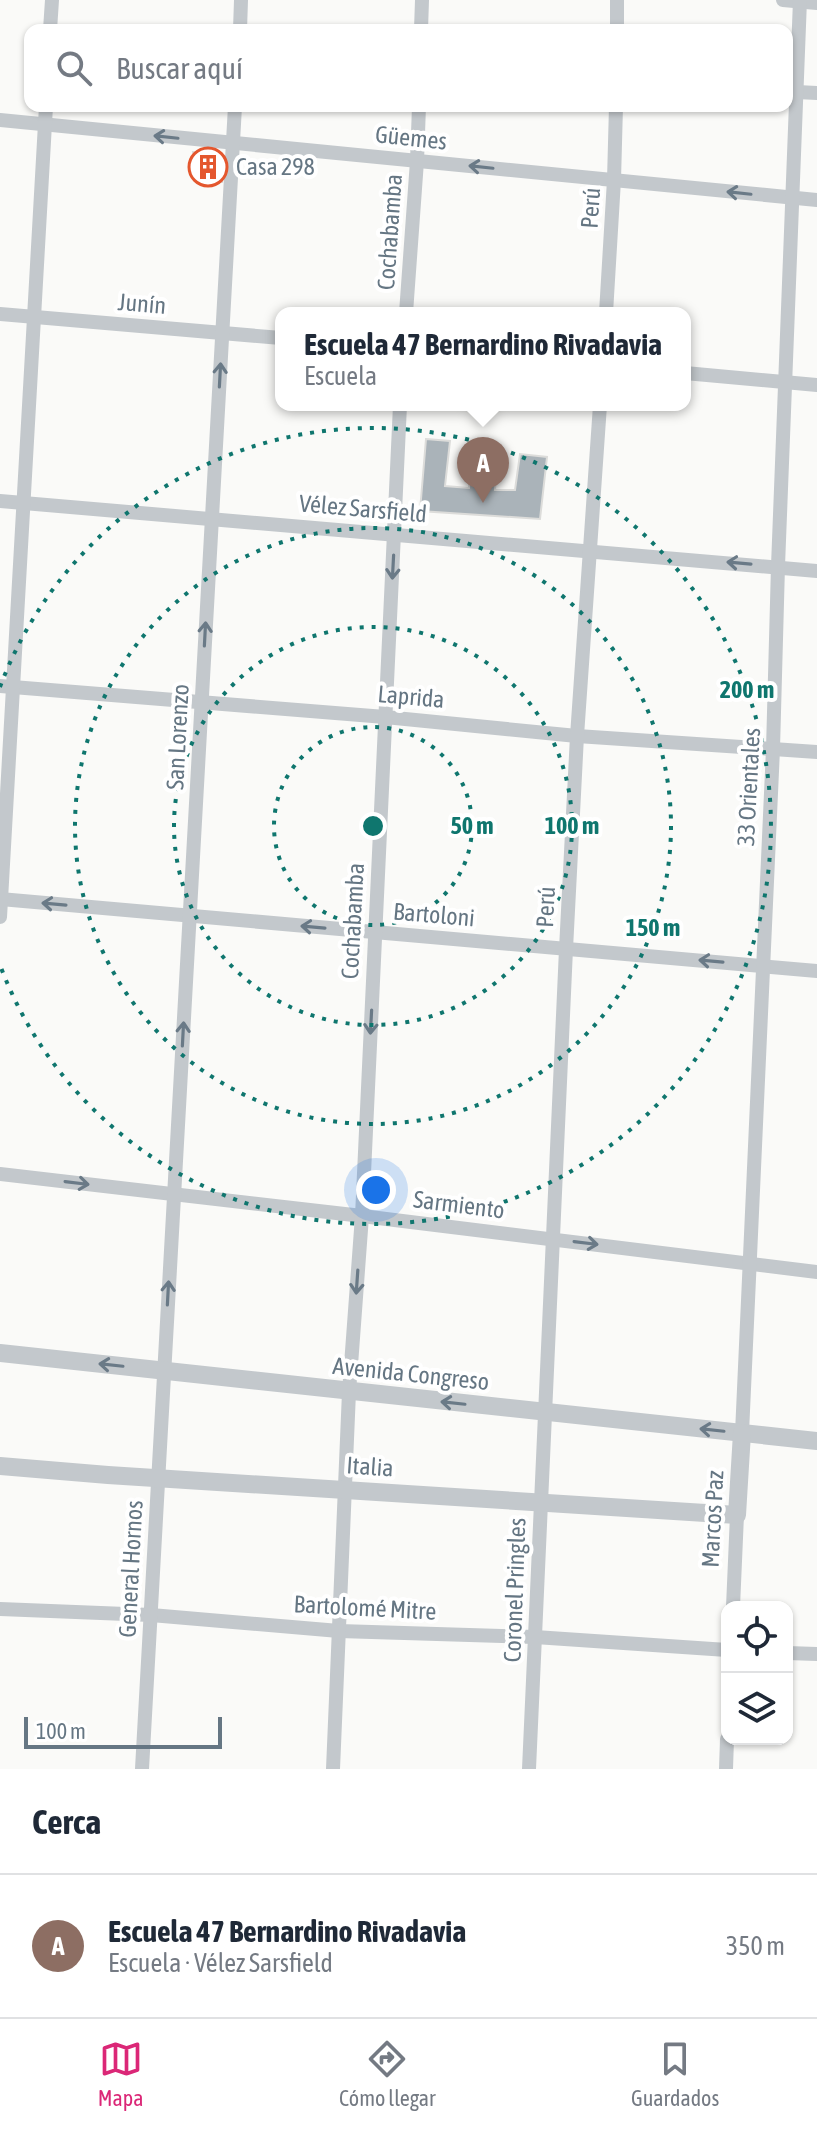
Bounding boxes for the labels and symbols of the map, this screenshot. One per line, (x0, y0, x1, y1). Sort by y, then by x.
street label: Güemes (374, 120, 448, 155)
one-way arrow (153, 129, 180, 144)
building icon: Casa 298 (187, 146, 229, 188)
place label: Casa 298 (236, 153, 315, 180)
one-way arrow (468, 160, 495, 175)
street label: Cochabamba (372, 173, 407, 291)
one-way arrow (726, 185, 753, 200)
street label: Perú (576, 187, 605, 229)
street label: Junín (117, 288, 167, 319)
one-way arrow (213, 362, 228, 389)
pin: A (457, 437, 509, 503)
street label: Vélez Sarsfield (298, 489, 428, 528)
one-way arrow (385, 553, 400, 580)
one-way arrow (726, 555, 753, 570)
one-way arrow (198, 621, 213, 648)
text: 200 m (720, 676, 774, 703)
street label: Laprida (377, 680, 446, 713)
street label: San Lorenzo (161, 683, 194, 791)
street label: 33 Orientales (732, 727, 765, 847)
centre of rings (359, 812, 387, 840)
text: 50 m (450, 812, 494, 839)
text: 100 m (545, 812, 599, 839)
street label: Cochabamba (336, 862, 369, 980)
street label: Perú (531, 886, 560, 928)
one-way arrow (41, 896, 68, 911)
street label: Bartoloni (392, 897, 476, 932)
text: 150 m (626, 914, 680, 941)
one-way arrow (300, 919, 327, 934)
one-way arrow (699, 953, 725, 968)
one-way arrow (363, 1008, 378, 1035)
one-way arrow (176, 1021, 191, 1048)
your location (356, 1170, 396, 1210)
one-way arrow (64, 1175, 90, 1190)
street label: Sarmiento (412, 1186, 506, 1223)
one-way arrow (572, 1236, 599, 1251)
one-way arrow (349, 1268, 364, 1295)
one-way arrow (161, 1280, 176, 1307)
street label: Avenida Congreso (332, 1352, 491, 1395)
one-way arrow (98, 1358, 125, 1373)
one-way arrow (440, 1395, 467, 1410)
one-way arrow (699, 1422, 725, 1437)
street label: Italia (346, 1451, 395, 1482)
street label: Marcos Paz (696, 1469, 729, 1568)
street label: General Hornos (113, 1500, 148, 1638)
street label: Coronel Pringles (498, 1517, 531, 1663)
street label: Bartolomé Mitre (293, 1590, 437, 1625)
scale bar (24, 1713, 222, 1749)

